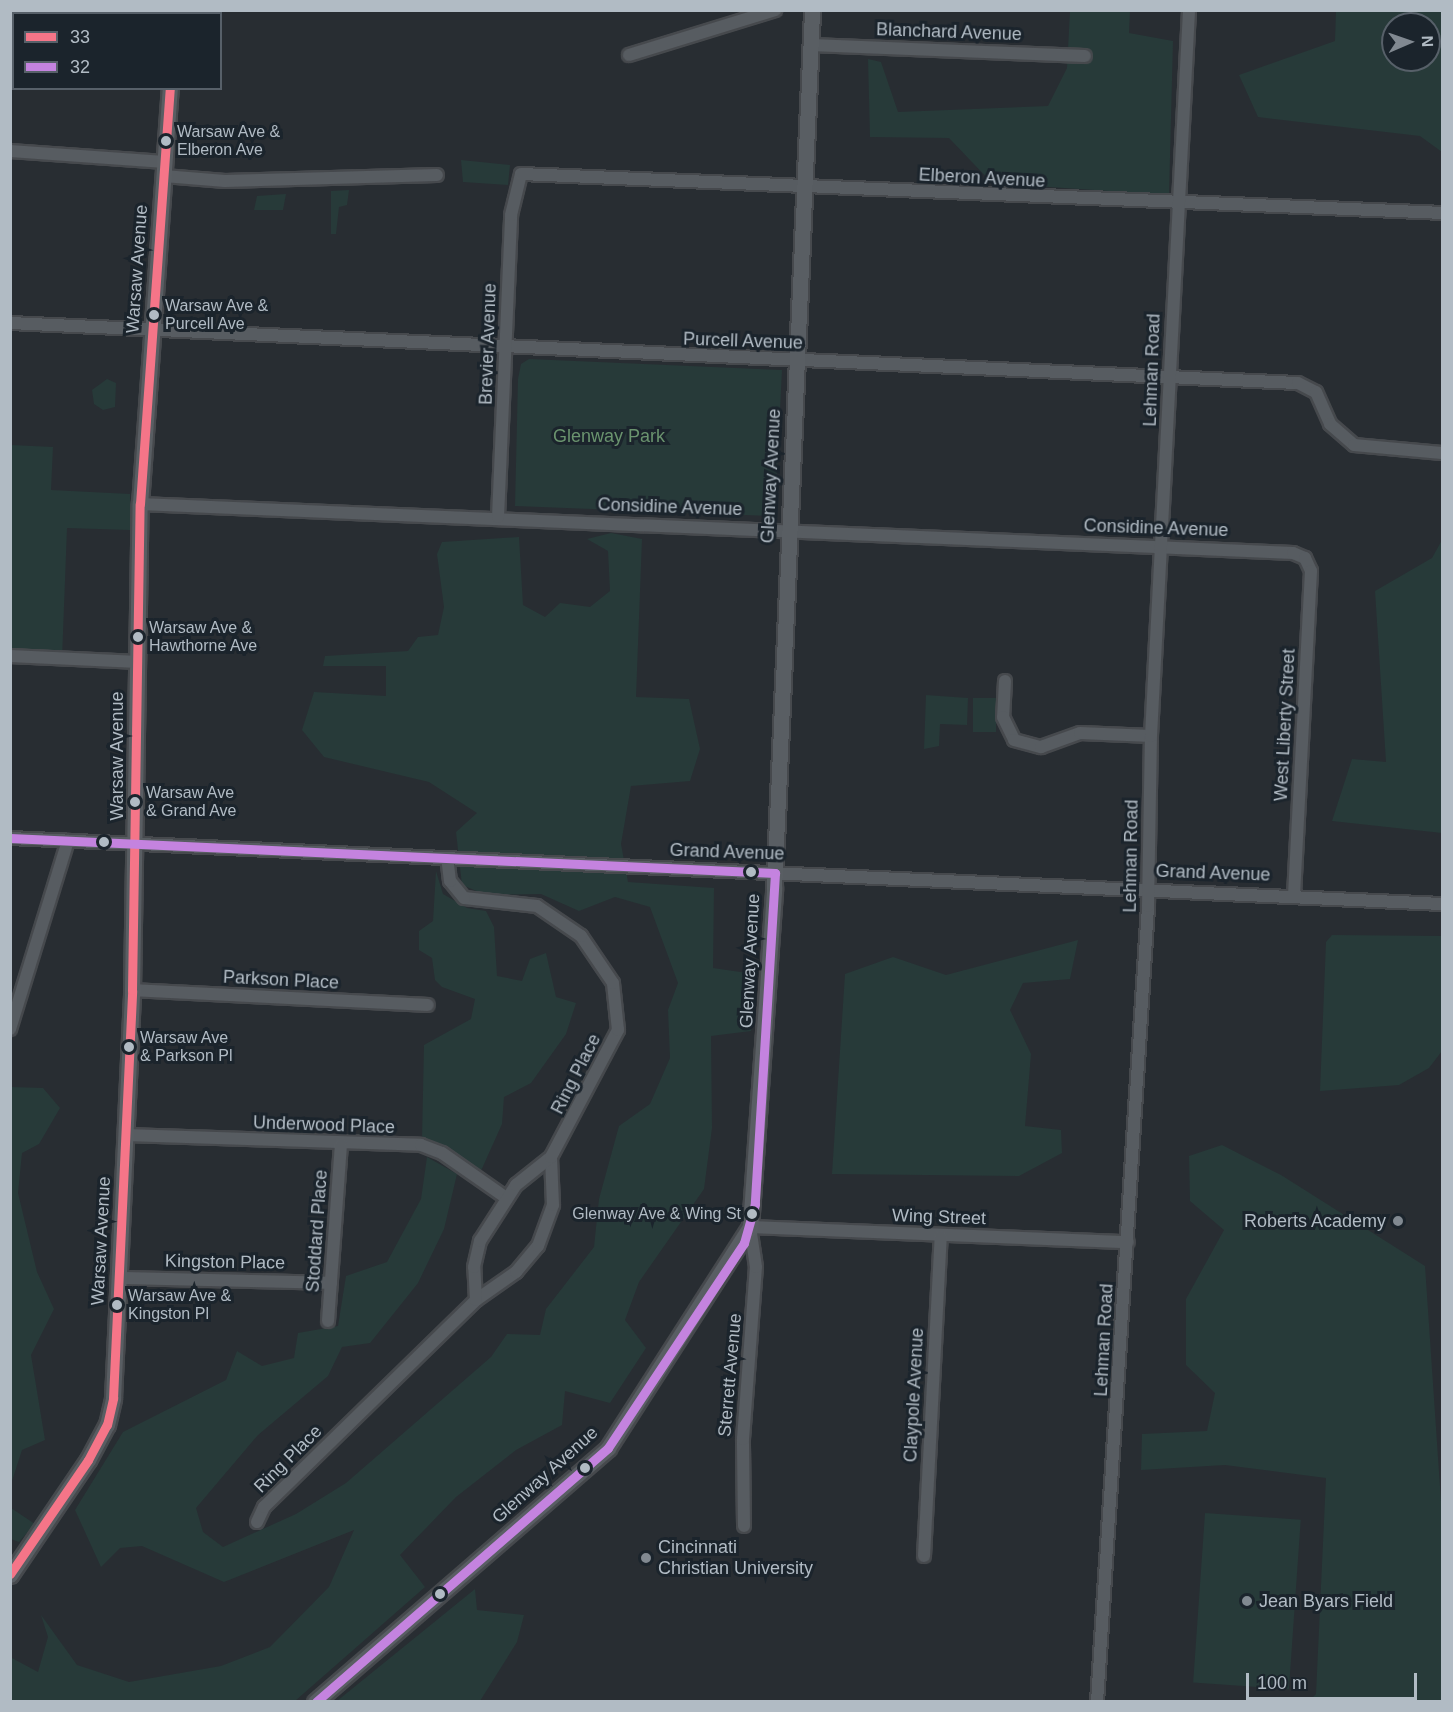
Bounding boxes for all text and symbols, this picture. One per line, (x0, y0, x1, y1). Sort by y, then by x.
legend (12, 12, 222, 90)
north arrow (1381, 12, 1441, 72)
street label: Blanchard Avenue (875, 19, 1023, 45)
text: 33 (70, 27, 90, 47)
text: N (1419, 35, 1436, 47)
text: 32 (70, 57, 90, 77)
place label: Warsaw Ave & Elberon Ave (177, 122, 281, 160)
marker: Warsaw Ave & Elberon Ave (160, 135, 172, 147)
street label: Elberon Avenue (918, 164, 1046, 192)
street label: Warsaw Avenue (122, 203, 152, 335)
street label: Brevier Avenue (475, 282, 501, 406)
place label: Warsaw Ave & Purcell Ave (165, 296, 269, 334)
marker: Warsaw Ave & Purcell Ave (148, 309, 160, 321)
street label: Lehman Road (1139, 313, 1165, 427)
street label: Purcell Avenue (682, 328, 804, 354)
street label: Glenway Avenue (757, 408, 785, 544)
park label: Glenway Park (553, 425, 665, 447)
street label: Considine Avenue (597, 494, 743, 520)
street label: Considine Avenue (1083, 515, 1229, 541)
place label: Warsaw Ave & Hawthorne Ave (149, 618, 258, 656)
marker: Warsaw Ave & Hawthorne Ave (132, 631, 144, 643)
street label: West Liberty Street (1270, 648, 1300, 802)
street label: Warsaw Avenue (106, 691, 128, 821)
place label: Warsaw Ave & Grand Ave (146, 783, 237, 821)
marker: Warsaw Ave & Grand Ave (129, 796, 141, 808)
street label: Lehman Road (1119, 799, 1143, 913)
unlabelled marker (98, 836, 110, 848)
street label: Grand Avenue (669, 839, 785, 865)
street label: Grand Avenue (1155, 860, 1271, 886)
unlabelled marker (745, 866, 757, 878)
street label: Glenway Avenue (736, 893, 764, 1029)
street label: Parkson Place (222, 966, 340, 994)
place label: Warsaw Ave & Parkson Pl (140, 1028, 232, 1066)
street label: Ring Place (547, 1030, 605, 1118)
marker: Warsaw Ave & Parkson Pl (123, 1041, 135, 1053)
street label: Underwood Place (253, 1112, 395, 1138)
street label: Stoddard Place (302, 1169, 332, 1293)
street label: Warsaw Avenue (87, 1175, 115, 1307)
place label: Glenway Ave & Wing St (571, 1204, 741, 1224)
street label: Wing Street (892, 1205, 986, 1229)
marker: Glenway Ave & Wing St (746, 1208, 758, 1220)
place label: Roberts Academy (1243, 1210, 1386, 1232)
marker: Roberts Academy (1391, 1214, 1405, 1228)
street label: Kingston Place (165, 1250, 285, 1274)
street label: Lehman Road (1090, 1283, 1118, 1397)
place label: Warsaw Ave & Kingston Pl (128, 1286, 232, 1324)
marker: Warsaw Ave & Kingston Pl (111, 1299, 123, 1311)
street label: Sterrett Avenue (714, 1312, 746, 1438)
street label: Claypole Avenue (900, 1327, 928, 1463)
street label: Ring Place (250, 1421, 326, 1497)
street label: Glenway Avenue (487, 1422, 603, 1528)
unlabelled marker (579, 1462, 591, 1474)
place label: Cincinnati Christian University (658, 1537, 813, 1580)
marker: Cincinnati Christian University (639, 1551, 653, 1565)
unlabelled marker (434, 1588, 446, 1600)
place label: Jean Byars Field (1259, 1590, 1393, 1612)
marker: Jean Byars Field (1240, 1594, 1254, 1608)
scale bar (1249, 1661, 1420, 1699)
text: 100 m (1257, 1673, 1307, 1693)

